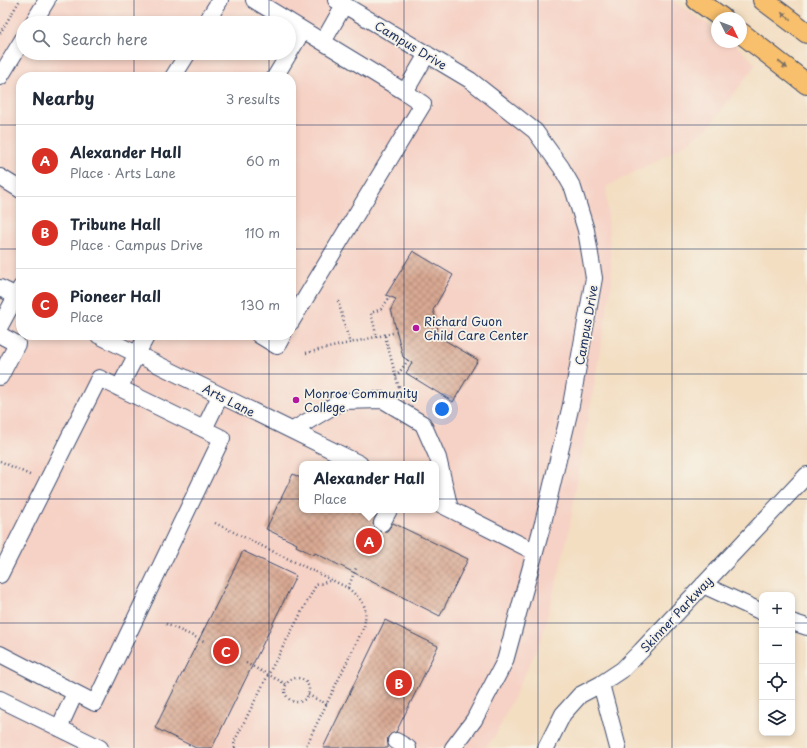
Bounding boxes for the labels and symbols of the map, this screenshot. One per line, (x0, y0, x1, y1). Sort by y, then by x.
north arrow (711, 12, 747, 48)
one-way arrow (780, 12, 791, 20)
street label: Campus Drive (372, 16, 450, 74)
one-way arrow (777, 61, 788, 70)
street label: Campus Drive (570, 283, 602, 367)
place label: Richard Guon Child Care Center (424, 312, 529, 344)
marker: Richard Guon Child Care Center (411, 323, 421, 333)
street label: Arts Lane (200, 379, 259, 421)
place label: Monroe Community College (304, 384, 418, 416)
marker: Monroe Community College (291, 395, 301, 405)
your location (432, 399, 452, 419)
pin: A (356, 526, 382, 556)
street label: Skinner Parkway (636, 572, 716, 656)
pin: C (213, 636, 239, 666)
pin: B (386, 668, 412, 698)

